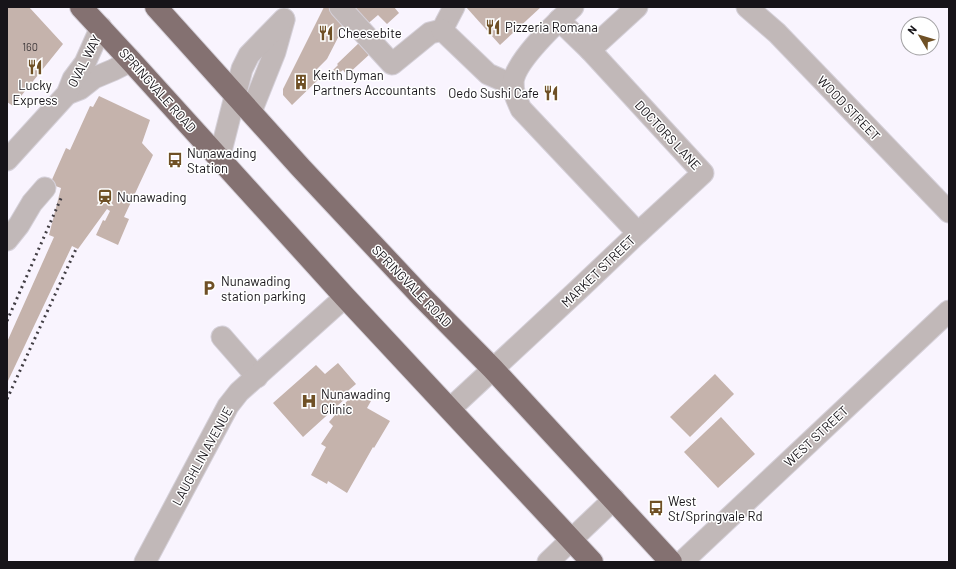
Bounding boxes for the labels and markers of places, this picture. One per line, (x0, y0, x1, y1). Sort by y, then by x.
restaurant icon: Pizzeria Romana (484, 18, 502, 36)
place label: Pizzeria Romana (505, 19, 598, 35)
restaurant icon: Cheesebite (317, 24, 335, 42)
place label: Cheesebite (338, 25, 402, 41)
restaurant icon: Lucky Express (26, 58, 44, 76)
place label: Keith Dyman Partners Accountants (313, 67, 436, 98)
building icon: Keith Dyman Partners Accountants (292, 73, 310, 91)
place label: Lucky Express (12, 77, 58, 108)
restaurant icon: Oedo Sushi Cafe (542, 84, 560, 102)
place label: Oedo Sushi Cafe (448, 85, 539, 101)
place label: Nunawading Station (187, 145, 257, 176)
bus stop icon: Nunawading Station (166, 151, 184, 169)
station icon: Nunawading (96, 188, 114, 206)
place label: Nunawading (117, 189, 187, 205)
place label: Nunawading station parking (221, 273, 306, 304)
parking icon: Nunawading station parking (200, 279, 218, 297)
place label: Nunawading Clinic (321, 386, 391, 417)
hospital icon: Nunawading Clinic (300, 392, 318, 410)
place label: West St/Springvale Rd (668, 493, 763, 524)
bus stop icon: West St/Springvale Rd (647, 499, 665, 517)

